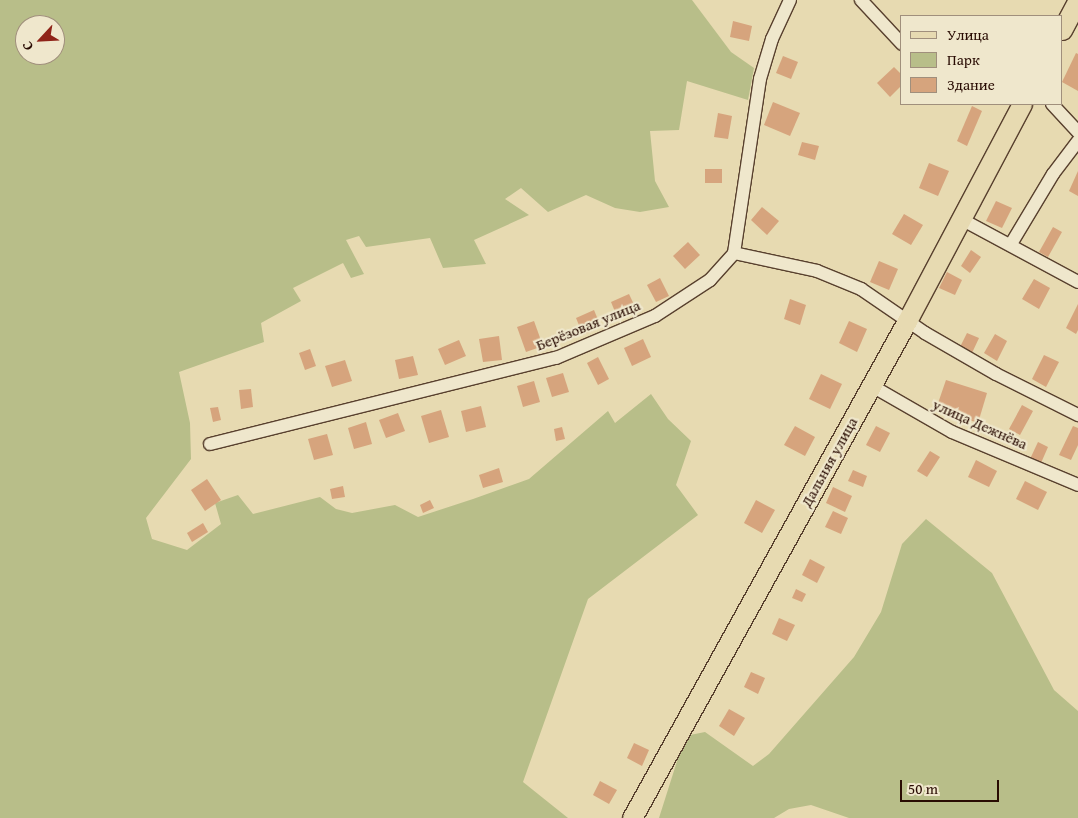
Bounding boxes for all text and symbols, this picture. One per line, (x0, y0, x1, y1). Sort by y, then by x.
north arrow (15, 15, 65, 65)
legend (900, 15, 1063, 105)
text: Улица (947, 24, 989, 45)
text: С (17, 38, 38, 54)
text: Парк (947, 49, 980, 70)
text: Здание (947, 74, 995, 95)
street label: Берёзовая улица (533, 296, 643, 354)
street label: улица Дежнёва (930, 395, 1030, 453)
street label: Дальняя улица (797, 414, 861, 510)
scale bar (903, 770, 1002, 802)
text: 50 m (908, 778, 938, 799)

